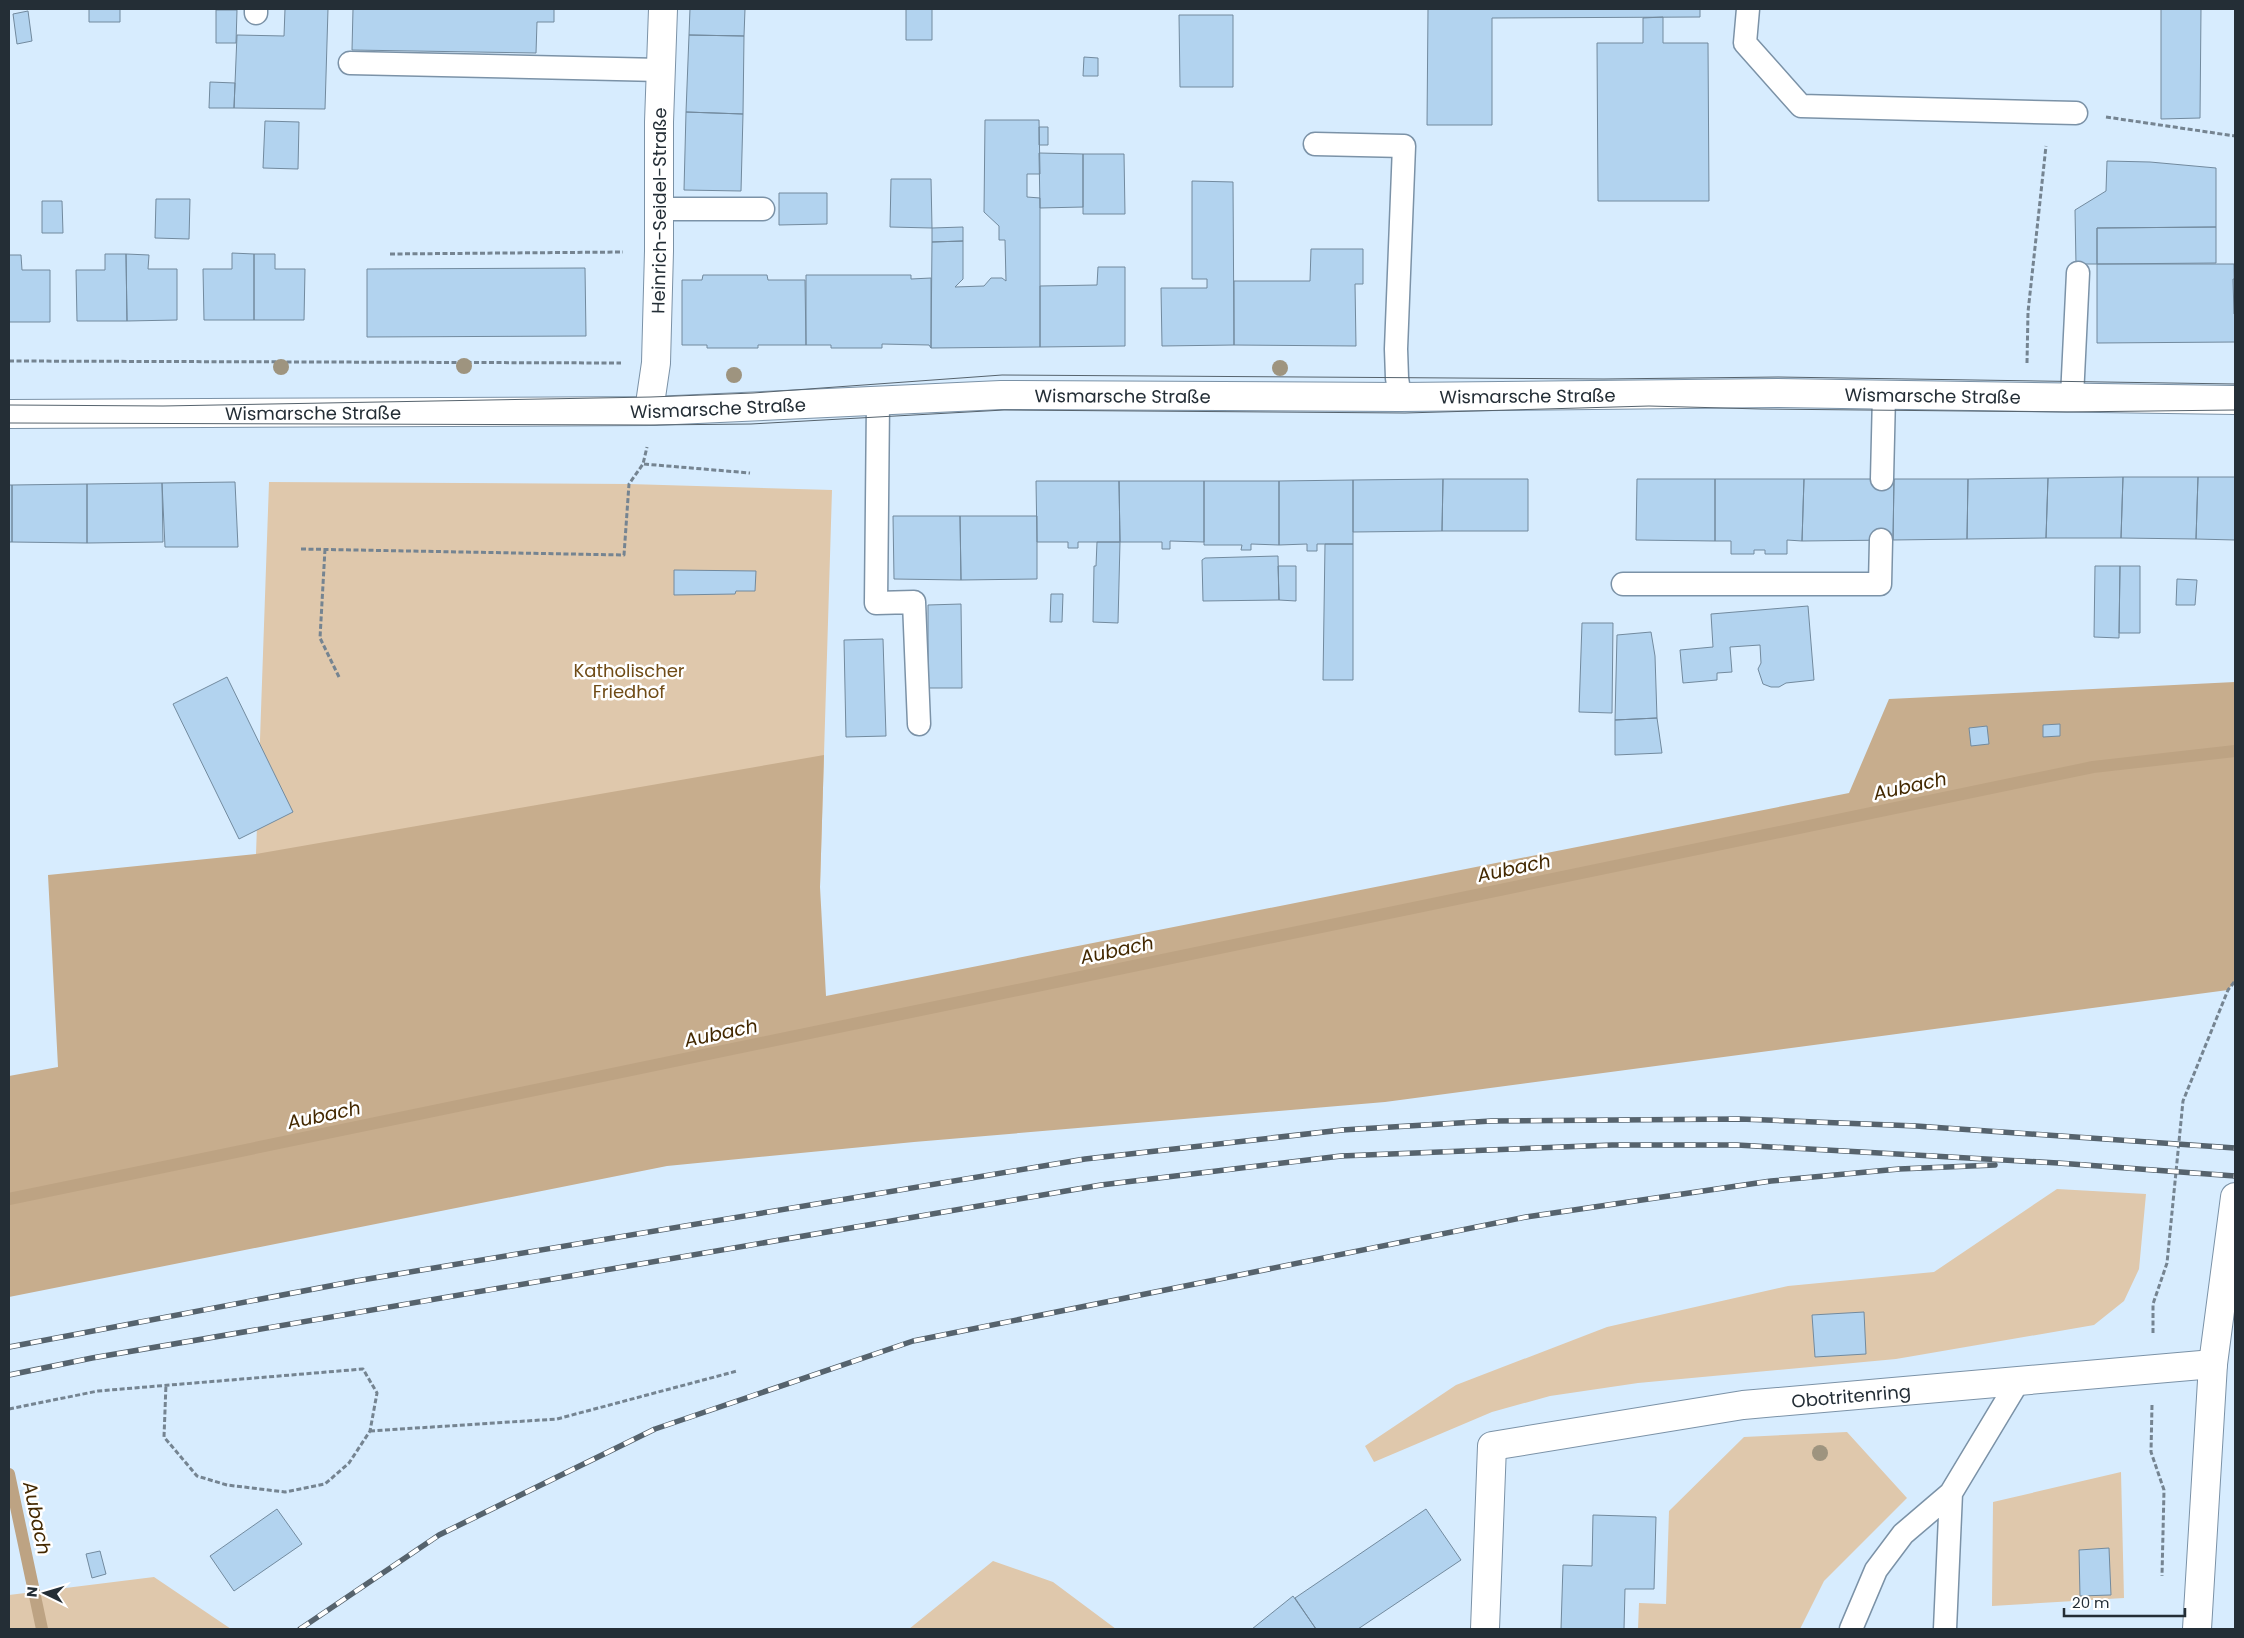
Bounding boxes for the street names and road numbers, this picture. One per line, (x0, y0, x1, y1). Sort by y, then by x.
street label: Heinrich-Seidel-Straße (645, 107, 672, 314)
street label: Wismarsche Straße (1439, 382, 1616, 409)
street label: Wismarsche Straße (1844, 382, 2021, 409)
street label: Wismarsche Straße (1034, 383, 1211, 409)
street label: Wismarsche Straße (630, 391, 806, 424)
street label: Wismarsche Straße (225, 400, 401, 425)
street label: Obotritenring (1790, 1378, 1912, 1413)

